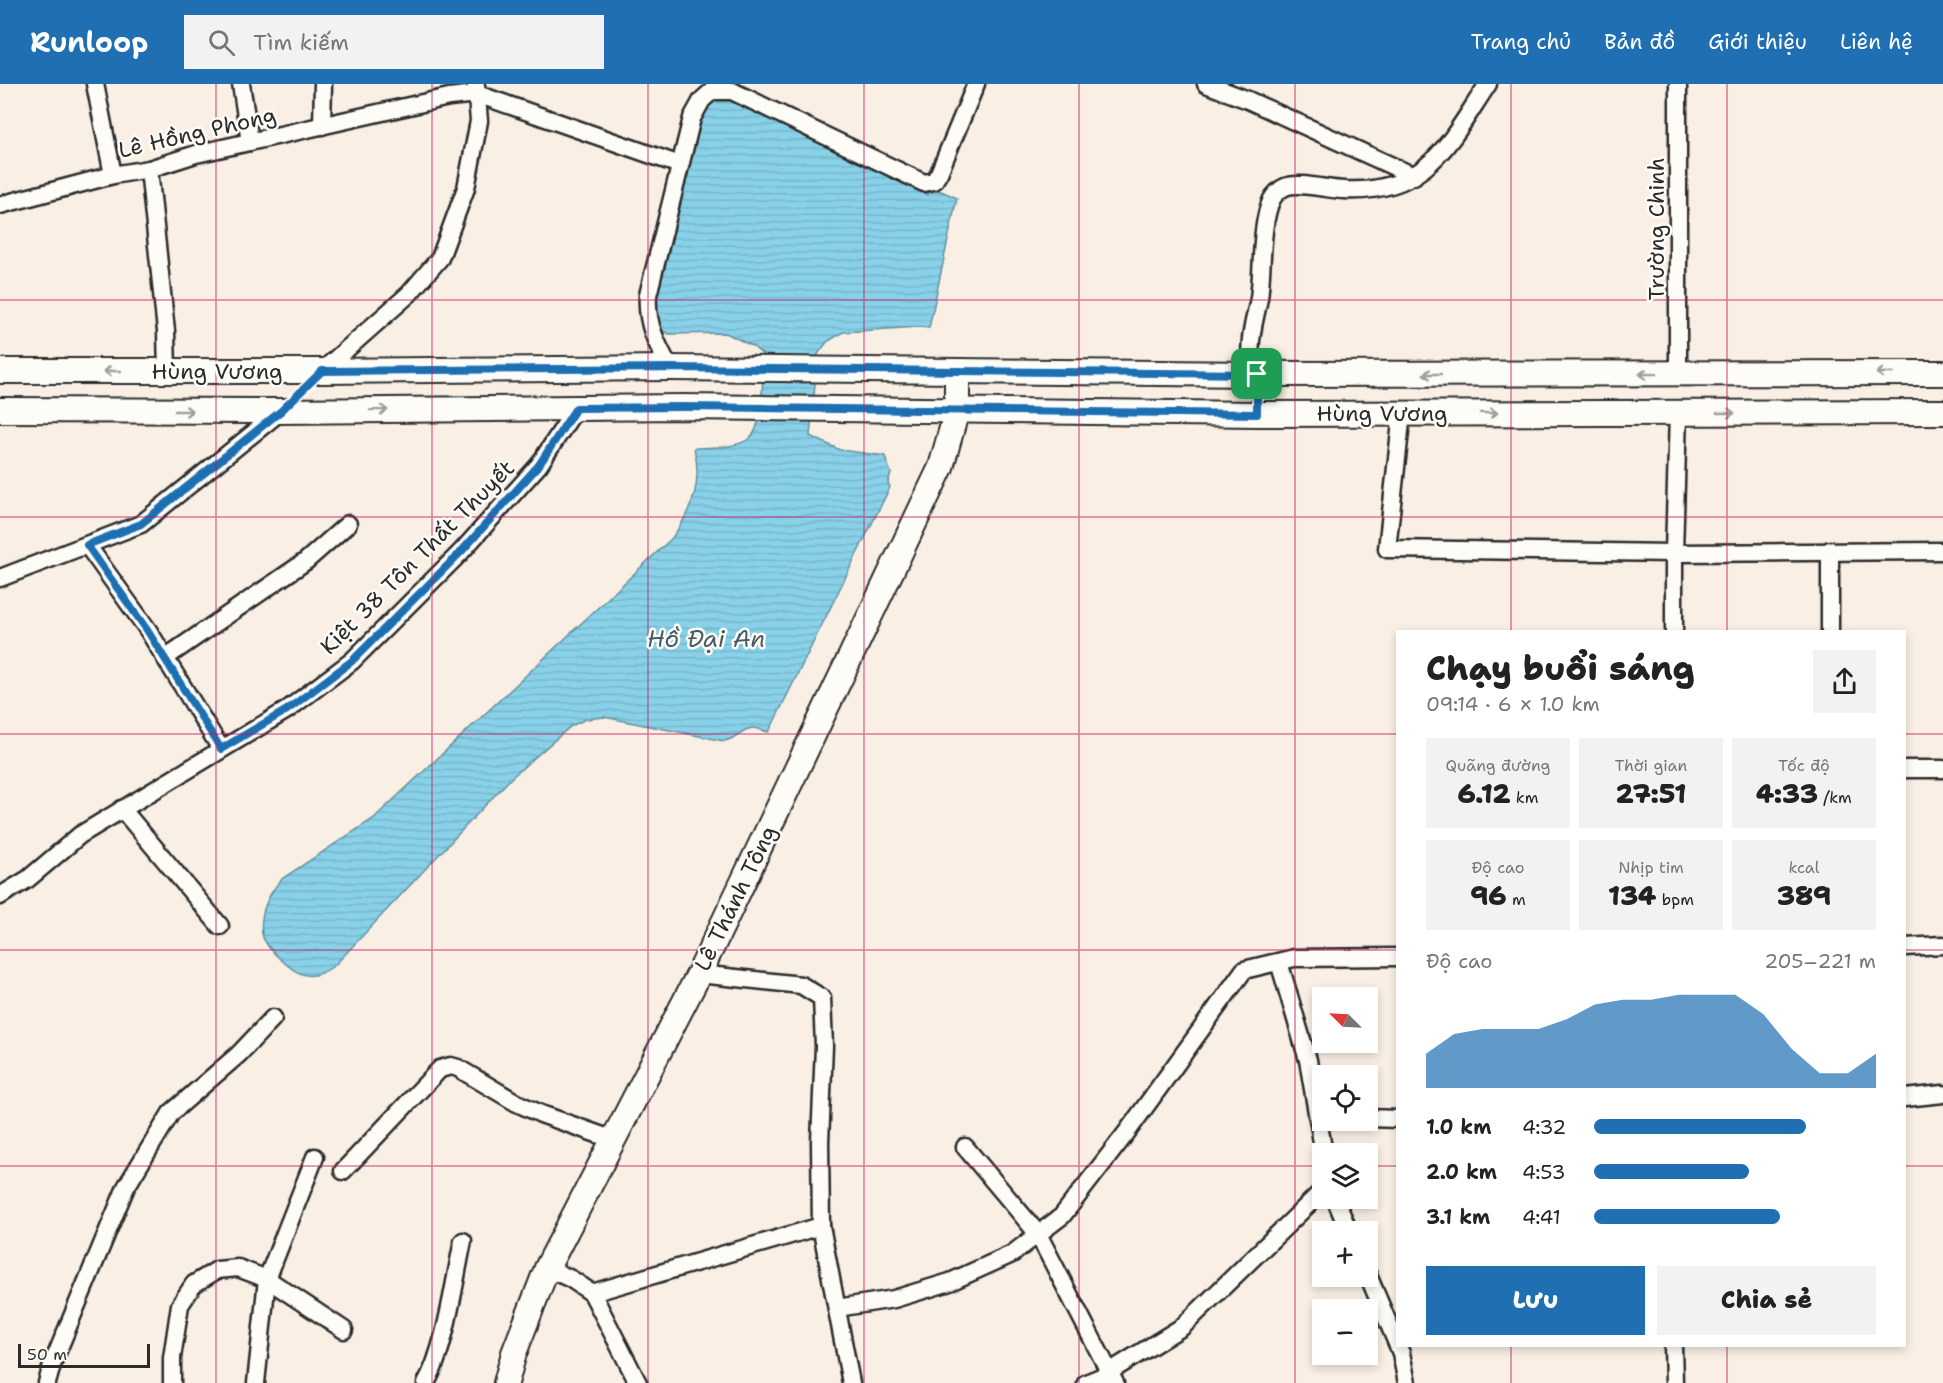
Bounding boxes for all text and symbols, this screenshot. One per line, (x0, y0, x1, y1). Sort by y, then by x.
search box (184, 15, 604, 69)
text: Runloop (30, 23, 148, 61)
icon: search (205, 26, 238, 59)
text: Tìm kiếm (253, 28, 349, 57)
text: Trang chủ (1471, 28, 1571, 56)
text: Bản đồ (1604, 28, 1675, 56)
text: Giới thiệu (1708, 28, 1807, 56)
text: Liên hệ (1840, 28, 1913, 56)
street label: Lê Hồng Phong (115, 100, 279, 165)
street label: Trường Chinh (1642, 158, 1671, 300)
pin (1231, 348, 1282, 399)
street label: Hùng Vương (152, 357, 282, 386)
icon: arrive (1240, 357, 1273, 390)
one-way arrow (102, 365, 122, 377)
one-way arrow (1875, 367, 1895, 379)
one-way arrow (1422, 368, 1442, 380)
one-way arrow (1638, 368, 1658, 380)
street label: Hùng Vương (1317, 399, 1447, 428)
one-way arrow (369, 404, 389, 416)
one-way arrow (174, 405, 194, 417)
one-way arrow (1478, 407, 1498, 419)
one-way arrow (1715, 407, 1735, 419)
street label: Kiệt 38 Tôn Thất Thuyết (314, 454, 521, 661)
water label: Hồ Đại An (647, 623, 765, 655)
text: Chạy buổi sáng (1426, 646, 1695, 691)
button: share (1813, 650, 1876, 713)
text: 09:14 · 6 × 1.0 km (1426, 691, 1600, 717)
text: Quãng đường (1446, 755, 1550, 776)
text: Thời gian (1615, 755, 1687, 776)
text: Tốc độ (1778, 755, 1830, 776)
text: 6.12 (1458, 776, 1510, 811)
text: 27:51 (1615, 776, 1687, 811)
text: 4:33 (1756, 776, 1818, 811)
text: km (1510, 787, 1538, 808)
text: /km (1818, 787, 1852, 808)
street label: Lê Thánh Tông (688, 821, 783, 976)
text: Độ cao (1471, 857, 1525, 878)
text: Nhịp tim (1618, 857, 1684, 878)
text: kcal (1788, 857, 1820, 878)
text: 96 (1470, 878, 1507, 913)
text: 134 (1608, 878, 1656, 913)
text: 389 (1777, 878, 1831, 913)
text: m (1507, 889, 1526, 910)
text: bpm (1656, 889, 1694, 910)
text: Độ cao (1426, 948, 1492, 974)
text: 205–221 m (1764, 948, 1876, 974)
north arrow (1312, 987, 1378, 1053)
map controls (1312, 987, 1378, 1365)
button: locate (1312, 1065, 1378, 1131)
text: 1.0 km (1426, 1114, 1491, 1140)
text: 4:32 (1522, 1114, 1566, 1140)
button: layers (1312, 1143, 1378, 1209)
text: 2.0 km (1426, 1159, 1497, 1185)
text: 4:53 (1522, 1159, 1566, 1185)
text: 3.1 km (1426, 1204, 1490, 1230)
text: 4:41 (1522, 1204, 1561, 1230)
button: + (1312, 1221, 1378, 1287)
button: Lưu (1426, 1266, 1645, 1335)
button: Chia sẻ (1657, 1266, 1876, 1335)
button: − (1312, 1299, 1378, 1365)
scale bar (18, 1341, 150, 1368)
text: 50 m (27, 1344, 67, 1365)

